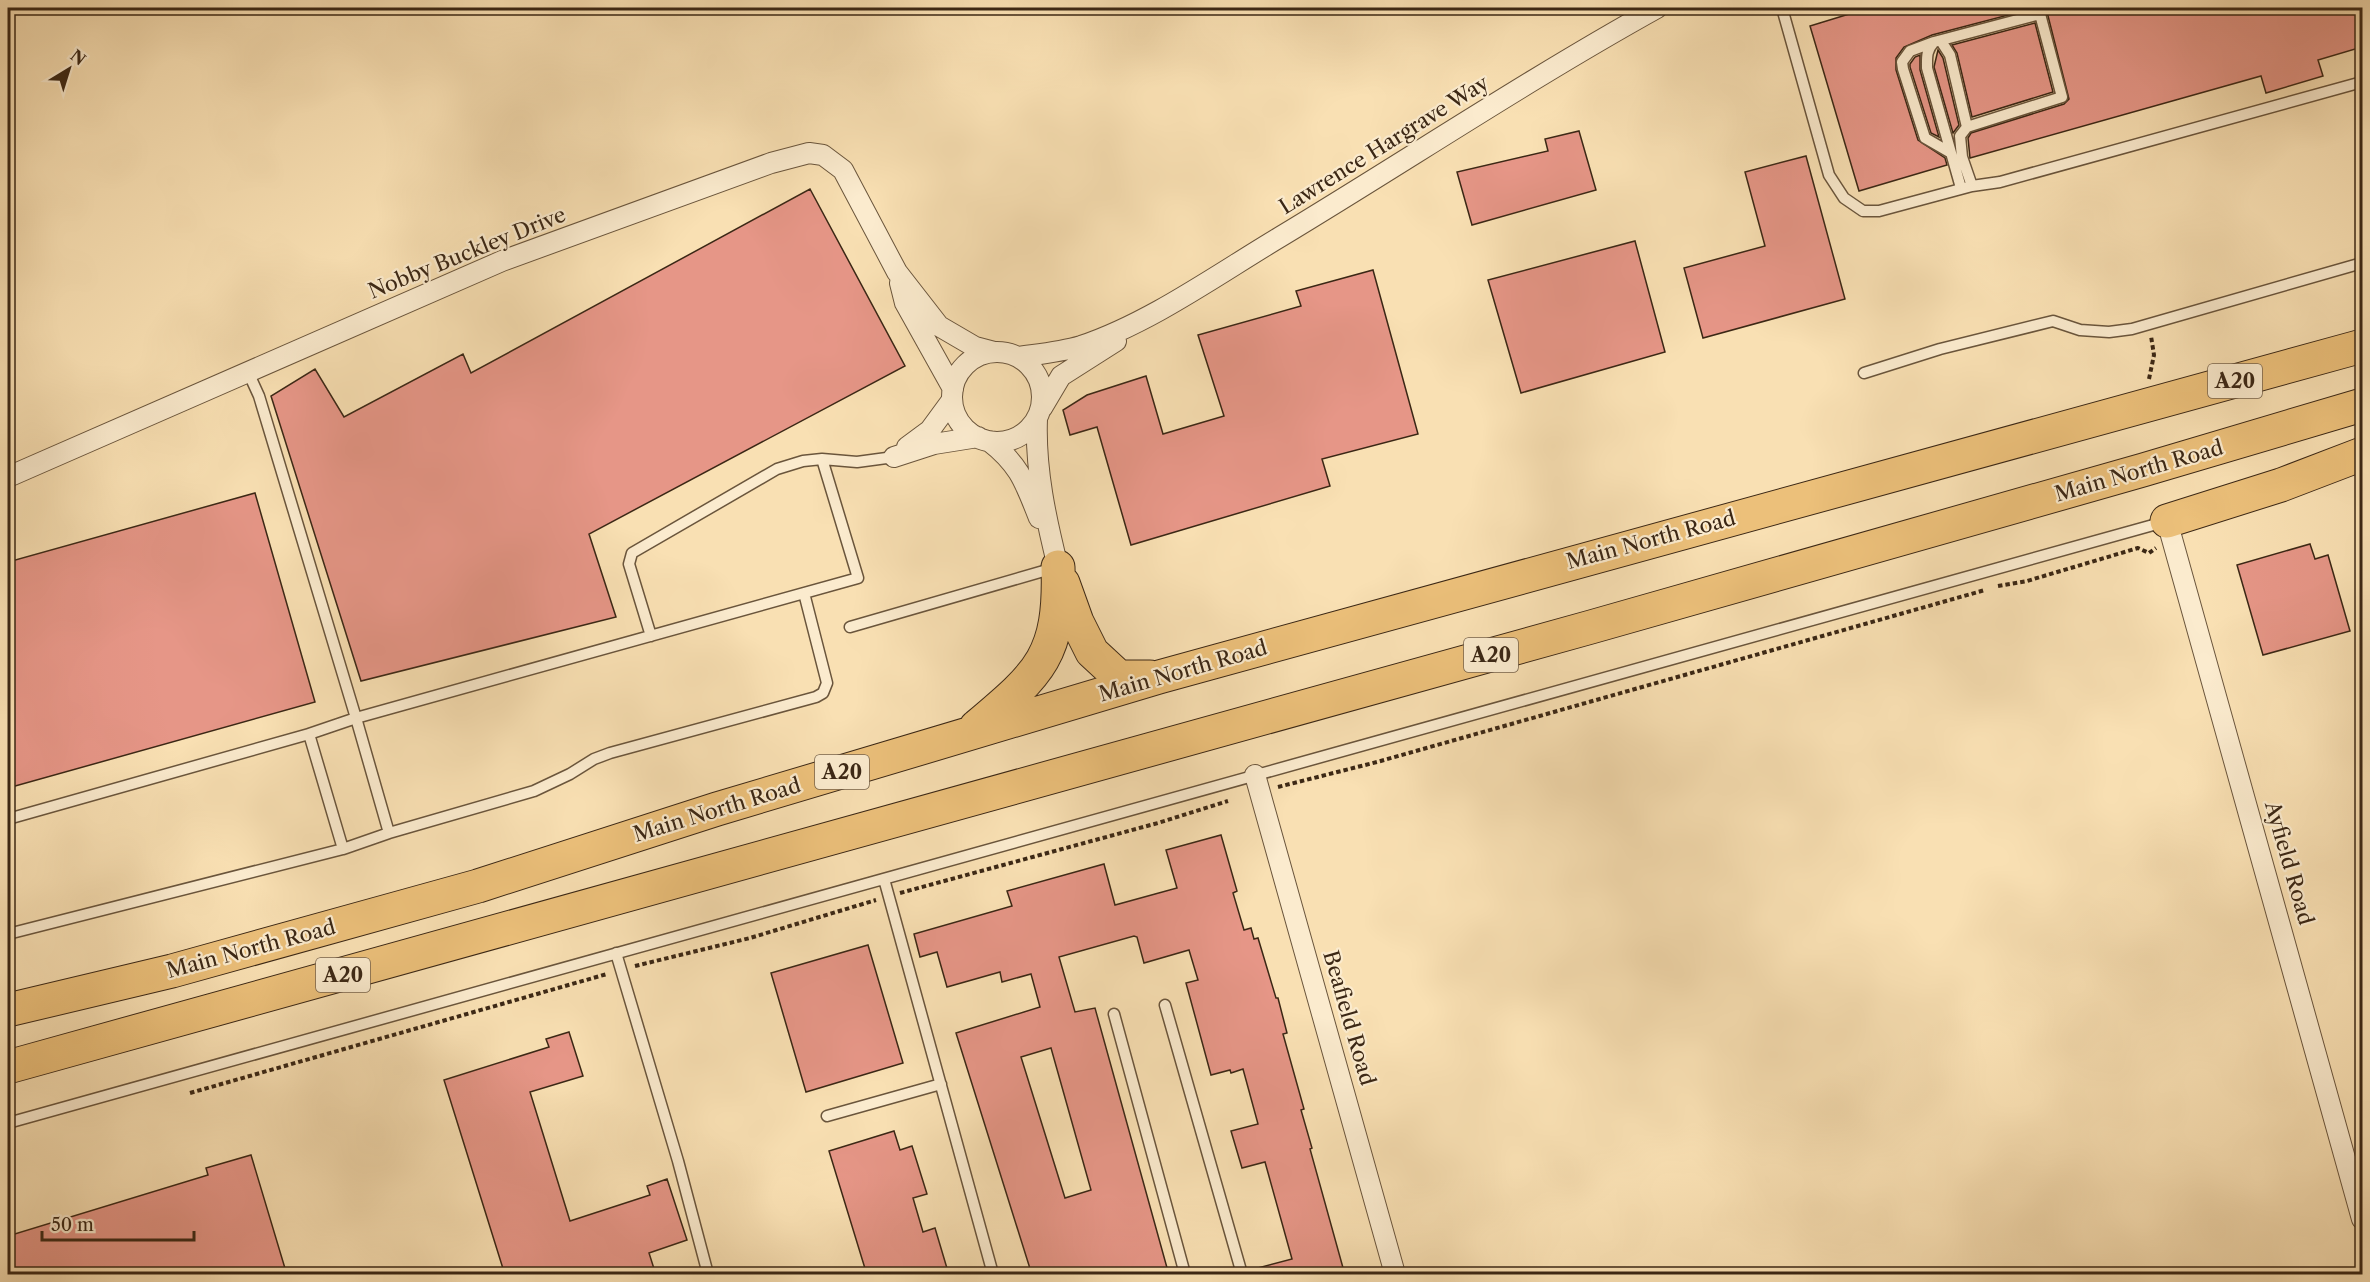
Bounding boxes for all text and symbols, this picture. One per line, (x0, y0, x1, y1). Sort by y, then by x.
north arrow (39, 39, 99, 99)
text: N (67, 45, 90, 69)
street label: Lawrence Hargrave Way (1274, 70, 1493, 219)
street label: Nobby Buckley Drive (364, 201, 569, 304)
road number: A20 (2208, 364, 2262, 398)
street label: Main North Road (2052, 434, 2226, 507)
street label: Main North Road (1564, 505, 1738, 574)
street label: Main North Road (1096, 634, 1270, 707)
road number: A20 (1464, 638, 1518, 672)
road number: A20 (815, 755, 869, 789)
street label: Main North Road (630, 772, 804, 847)
street label: Ayfield Road (2260, 797, 2319, 928)
street label: Main North Road (164, 914, 338, 983)
street label: Beafield Road (1318, 948, 1381, 1088)
road number: A20 (316, 958, 370, 992)
scale bar (42, 1204, 194, 1242)
text: 50 m (51, 1214, 94, 1236)

